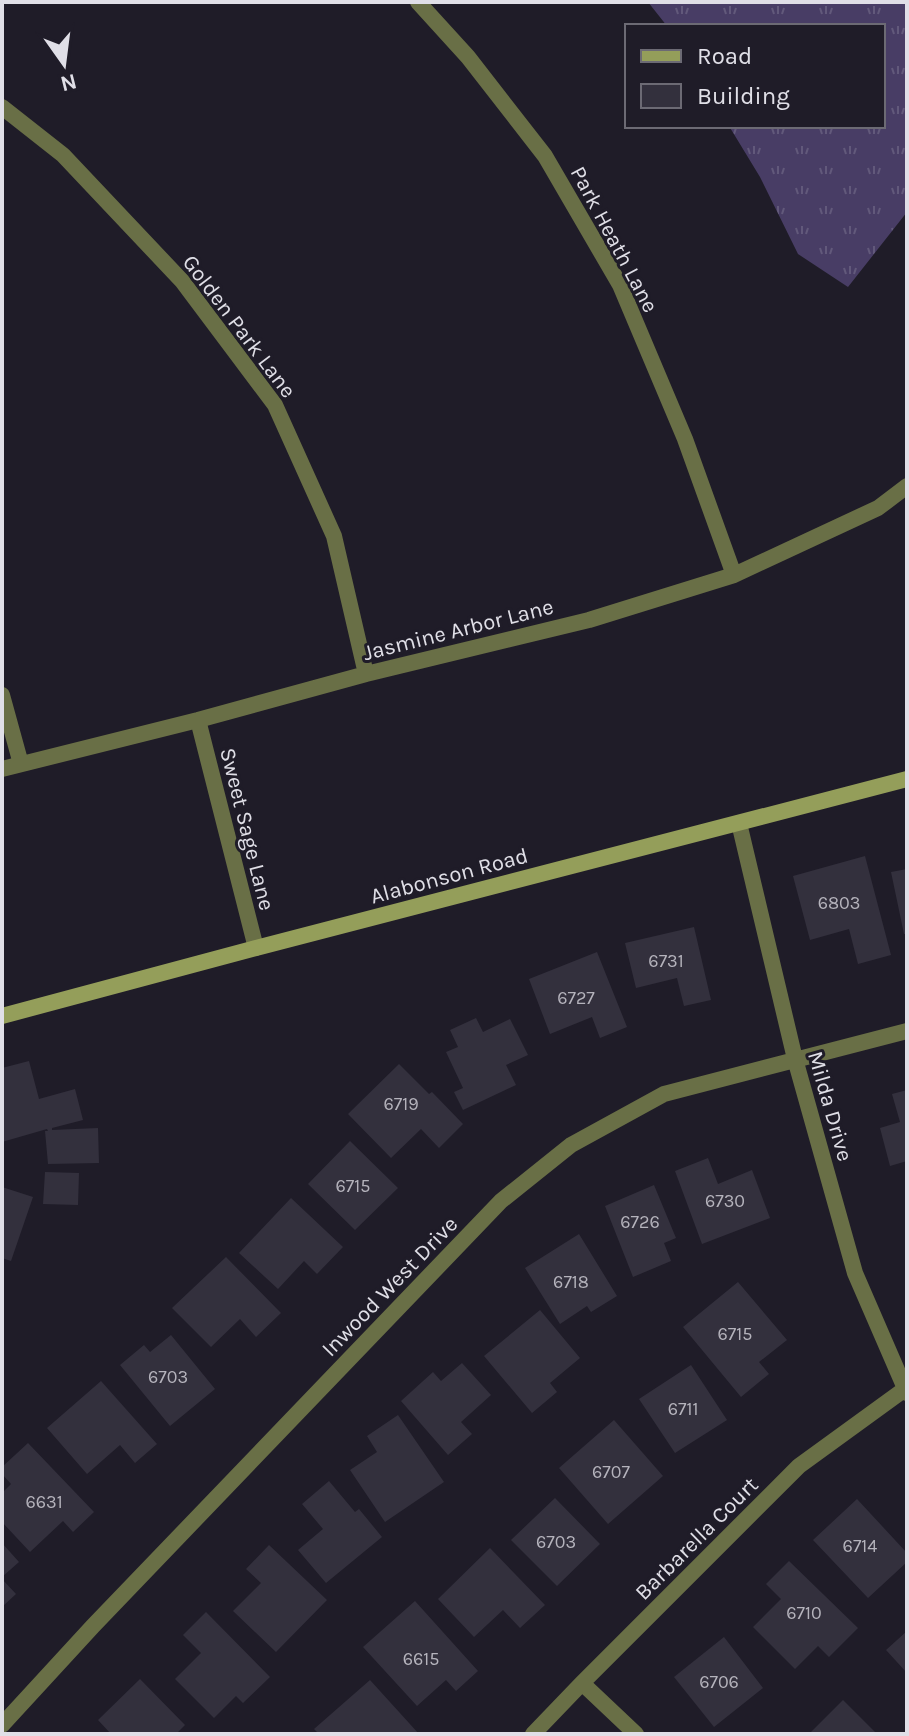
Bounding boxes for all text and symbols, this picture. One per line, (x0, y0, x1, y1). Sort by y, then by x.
north arrow (24, 24, 104, 104)
legend (625, 24, 885, 128)
text: Road (697, 42, 752, 70)
text: N (58, 68, 79, 97)
text: Building (697, 82, 790, 110)
street label: Park Heath Lane (565, 162, 664, 317)
street label: Golden Park Lane (177, 250, 301, 403)
street label: Jasmine Arbor Lane (360, 594, 556, 666)
street label: Sweet Sage Lane (214, 745, 280, 913)
street label: Alabonson Road (368, 842, 531, 909)
house number: 6803 (818, 892, 860, 914)
house number: 6731 (648, 950, 684, 972)
house number: 6727 (557, 987, 595, 1009)
street label: Milda Drive (802, 1048, 858, 1164)
house number: 6719 (383, 1093, 419, 1115)
house number: 6715 (336, 1175, 370, 1197)
house number: 6730 (705, 1190, 745, 1212)
street label: Inwood West Drive (316, 1211, 463, 1362)
house number: 6726 (620, 1211, 660, 1233)
house number: 6718 (553, 1271, 589, 1293)
house number: 6715 (718, 1323, 752, 1345)
house number: 6703 (148, 1366, 188, 1388)
house number: 6711 (668, 1398, 698, 1420)
house number: 6707 (592, 1461, 630, 1483)
street label: Barbarella Court (630, 1472, 763, 1605)
house number: 6631 (25, 1491, 63, 1513)
house number: 6703 (536, 1531, 576, 1553)
house number: 6714 (843, 1535, 877, 1557)
house number: 6710 (786, 1602, 822, 1624)
house number: 6615 (403, 1648, 439, 1670)
house number: 6706 (699, 1671, 739, 1693)

